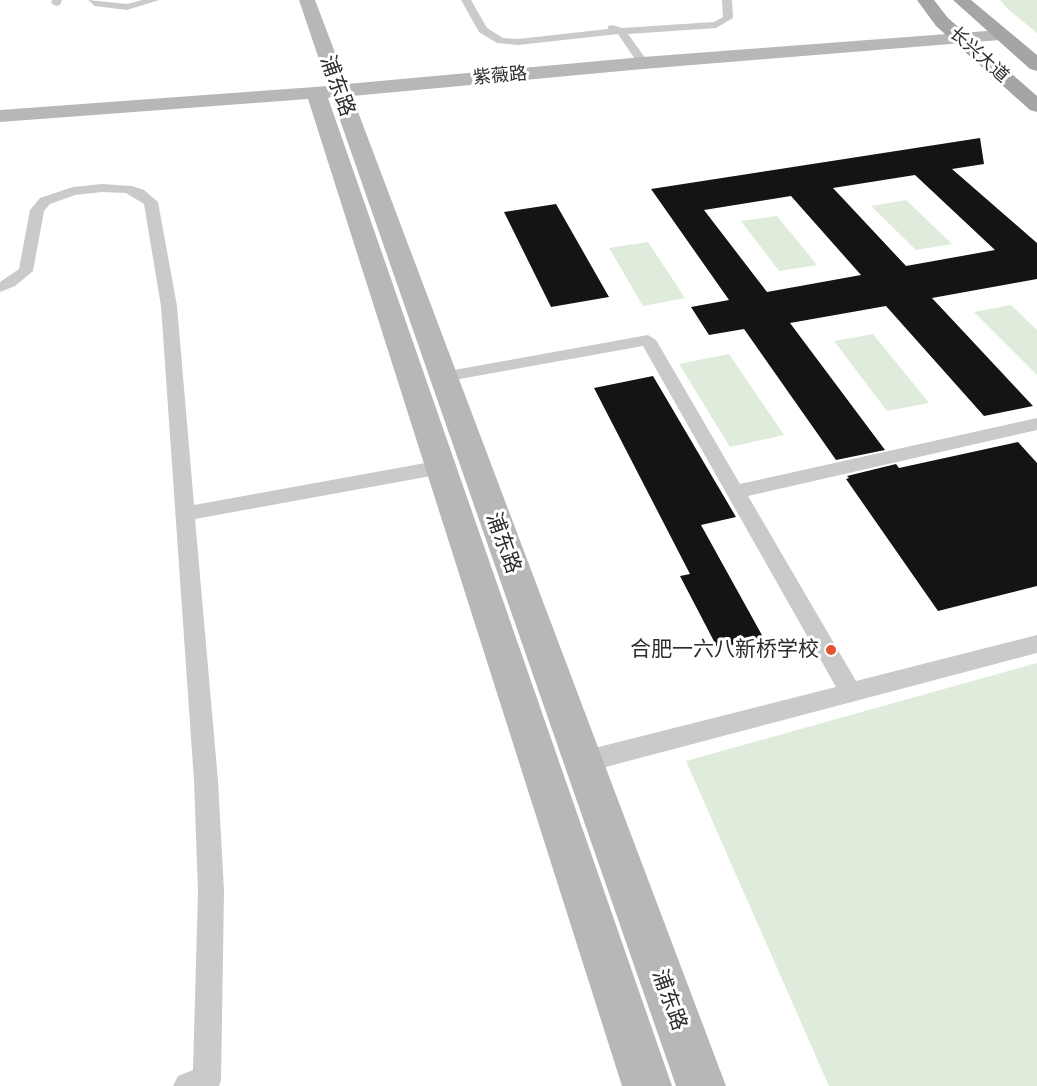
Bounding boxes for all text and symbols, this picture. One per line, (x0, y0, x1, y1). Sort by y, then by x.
street label: 长兴大道 (945, 23, 1013, 87)
street label: 浦东路 (314, 52, 360, 120)
street label: 紫薇路 (472, 63, 528, 89)
street label: 浦东路 (480, 509, 526, 577)
place label: 合肥一六八新桥学校 (630, 637, 819, 663)
marker: 合肥一六八新桥学校 (824, 643, 838, 657)
street label: 浦东路 (646, 966, 692, 1034)

